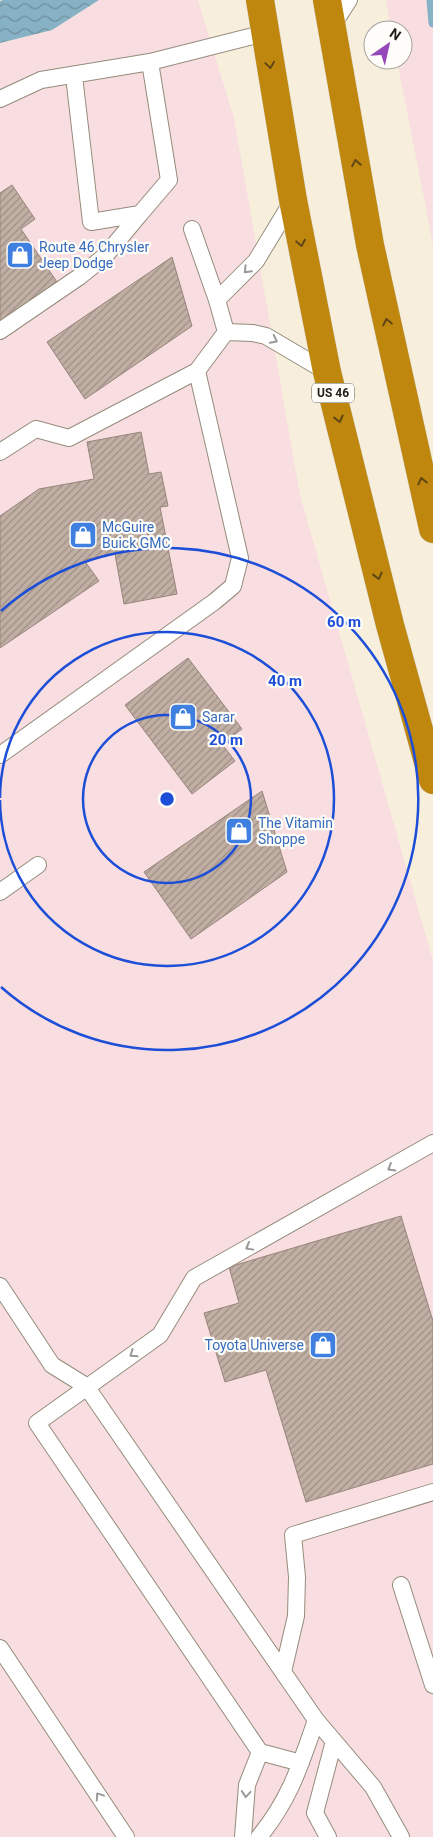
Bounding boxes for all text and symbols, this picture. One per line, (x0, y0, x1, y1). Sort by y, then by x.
north arrow (363, 20, 413, 70)
text: N (387, 25, 404, 44)
one-way arrow (264, 62, 275, 70)
one-way arrow (351, 159, 361, 167)
one-way arrow (296, 238, 306, 247)
place label: Route 46 Chrysler Jeep Dodge (39, 239, 149, 271)
shop icon: Route 46 Chrysler Jeep Dodge (5, 240, 35, 270)
one-way arrow (244, 264, 253, 273)
one-way arrow (382, 318, 393, 327)
one-way arrow (268, 334, 277, 344)
road number: US 46 (312, 383, 354, 402)
one-way arrow (333, 414, 344, 423)
one-way arrow (417, 477, 428, 486)
place label: McGuire Buick GMC (102, 519, 171, 551)
shop icon: McGuire Buick GMC (68, 520, 98, 550)
one-way arrow (372, 572, 383, 581)
text: 60 m (327, 613, 361, 631)
text: 40 m (268, 672, 302, 690)
shop icon: Sarar (168, 702, 198, 732)
place label: Sarar (202, 709, 235, 725)
text: 20 m (209, 731, 243, 749)
centre of rings (158, 790, 176, 808)
place label: The Vitamin Shoppe (258, 815, 333, 847)
shop icon: The Vitamin Shoppe (224, 816, 254, 846)
one-way arrow (388, 1161, 397, 1171)
one-way arrow (246, 1241, 255, 1251)
shop icon: Toyota Universe (308, 1330, 338, 1360)
place label: Toyota Universe (205, 1337, 304, 1353)
one-way arrow (129, 1348, 139, 1357)
one-way arrow (241, 1790, 252, 1798)
one-way arrow (96, 1793, 105, 1802)

